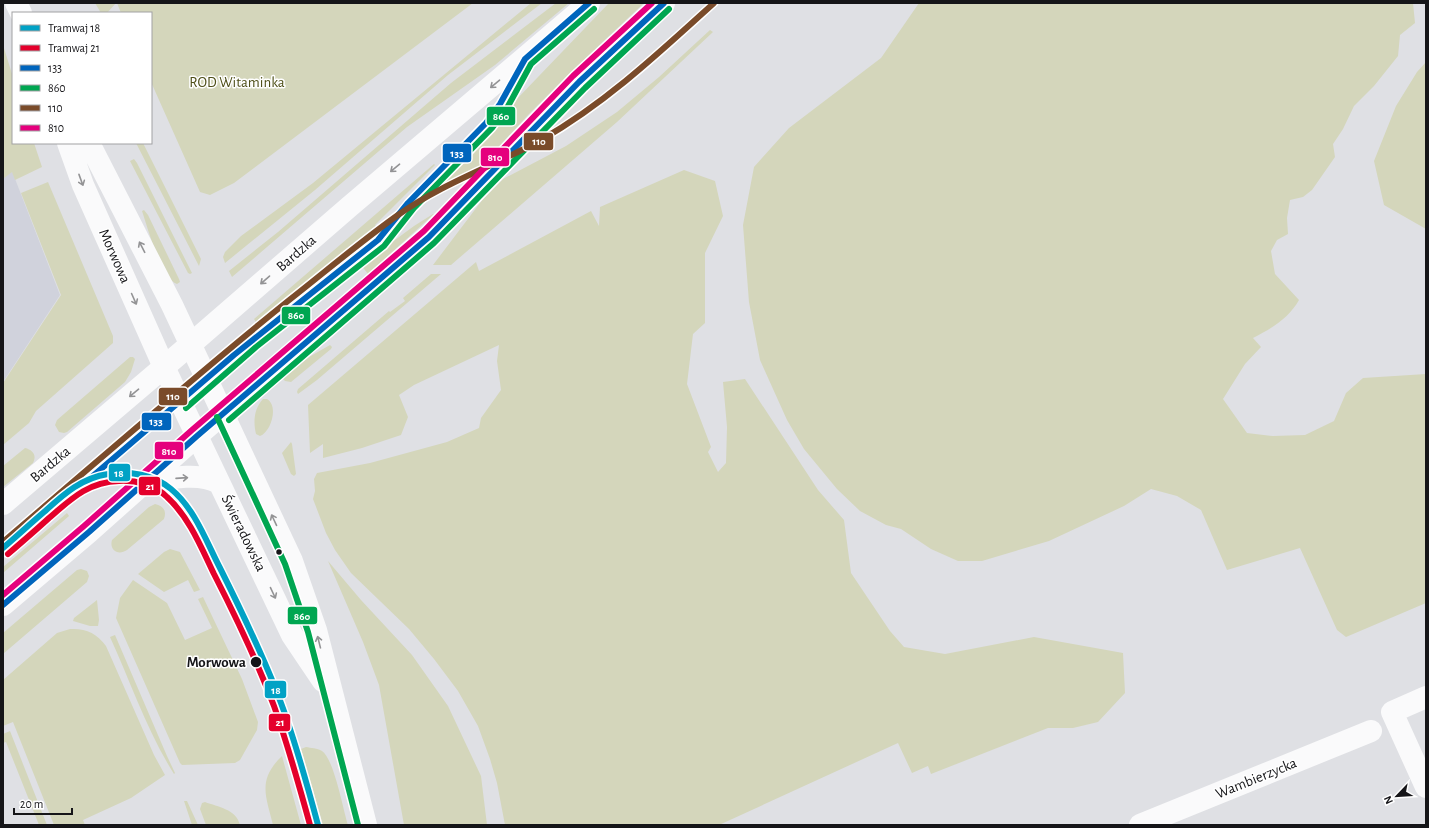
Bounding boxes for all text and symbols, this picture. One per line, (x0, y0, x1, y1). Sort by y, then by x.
legend (12, 12, 152, 144)
text: Tramwaj 18 (48, 22, 100, 35)
text: Tramwaj 21 (48, 42, 100, 55)
text: 133 (48, 62, 62, 74)
park label: ROD Witaminka (189, 75, 285, 90)
one-way arrow (490, 79, 500, 88)
text: 860 (48, 82, 66, 94)
text: 110 (48, 102, 63, 114)
line badge: 860 (486, 106, 516, 126)
text: 860 (493, 111, 510, 122)
text: 810 (48, 122, 64, 134)
line badge: 110 (523, 132, 554, 151)
text: 110 (532, 136, 546, 147)
line badge: 133 (442, 143, 472, 163)
line badge: 810 (480, 147, 510, 167)
text: 133 (450, 148, 464, 159)
text: 810 (487, 152, 503, 163)
one-way arrow (390, 163, 401, 172)
one-way arrow (78, 173, 86, 185)
street label: Morwowa (96, 227, 133, 286)
street label: Bardzka (274, 232, 319, 274)
one-way arrow (138, 241, 146, 253)
one-way arrow (260, 275, 270, 284)
one-way arrow (131, 292, 138, 304)
line badge: 860 (281, 306, 311, 325)
text: 860 (288, 310, 305, 321)
line badge: 110 (158, 387, 188, 406)
one-way arrow (129, 388, 139, 397)
text: 110 (166, 391, 180, 402)
line badge: 133 (141, 412, 172, 431)
text: 133 (149, 416, 163, 427)
line badge: 810 (154, 441, 184, 460)
street label: Bardzka (27, 443, 73, 485)
text: 810 (161, 446, 177, 457)
line badge: 18 (108, 463, 131, 482)
text: 18 (114, 468, 124, 479)
one-way arrow (175, 474, 188, 481)
line badge: 21 (138, 476, 161, 496)
text: 21 (145, 481, 155, 492)
street label: Świeradowska (219, 492, 270, 574)
one-way arrow (270, 514, 277, 526)
unlabelled marker (274, 547, 284, 557)
one-way arrow (270, 587, 277, 599)
line badge: 860 (287, 606, 318, 625)
text: 860 (294, 611, 311, 622)
one-way arrow (315, 635, 322, 648)
place label: Morwowa (187, 655, 246, 670)
marker: Morwowa (249, 655, 263, 669)
line badge: 18 (264, 680, 287, 699)
text: 18 (271, 685, 281, 696)
line badge: 21 (268, 713, 291, 732)
text: 21 (275, 717, 285, 728)
street label: Wambierzycka (1213, 755, 1299, 802)
north arrow (1377, 776, 1417, 816)
scale bar (14, 790, 72, 816)
text: N (1382, 794, 1395, 806)
text: 20 m (20, 798, 43, 810)

